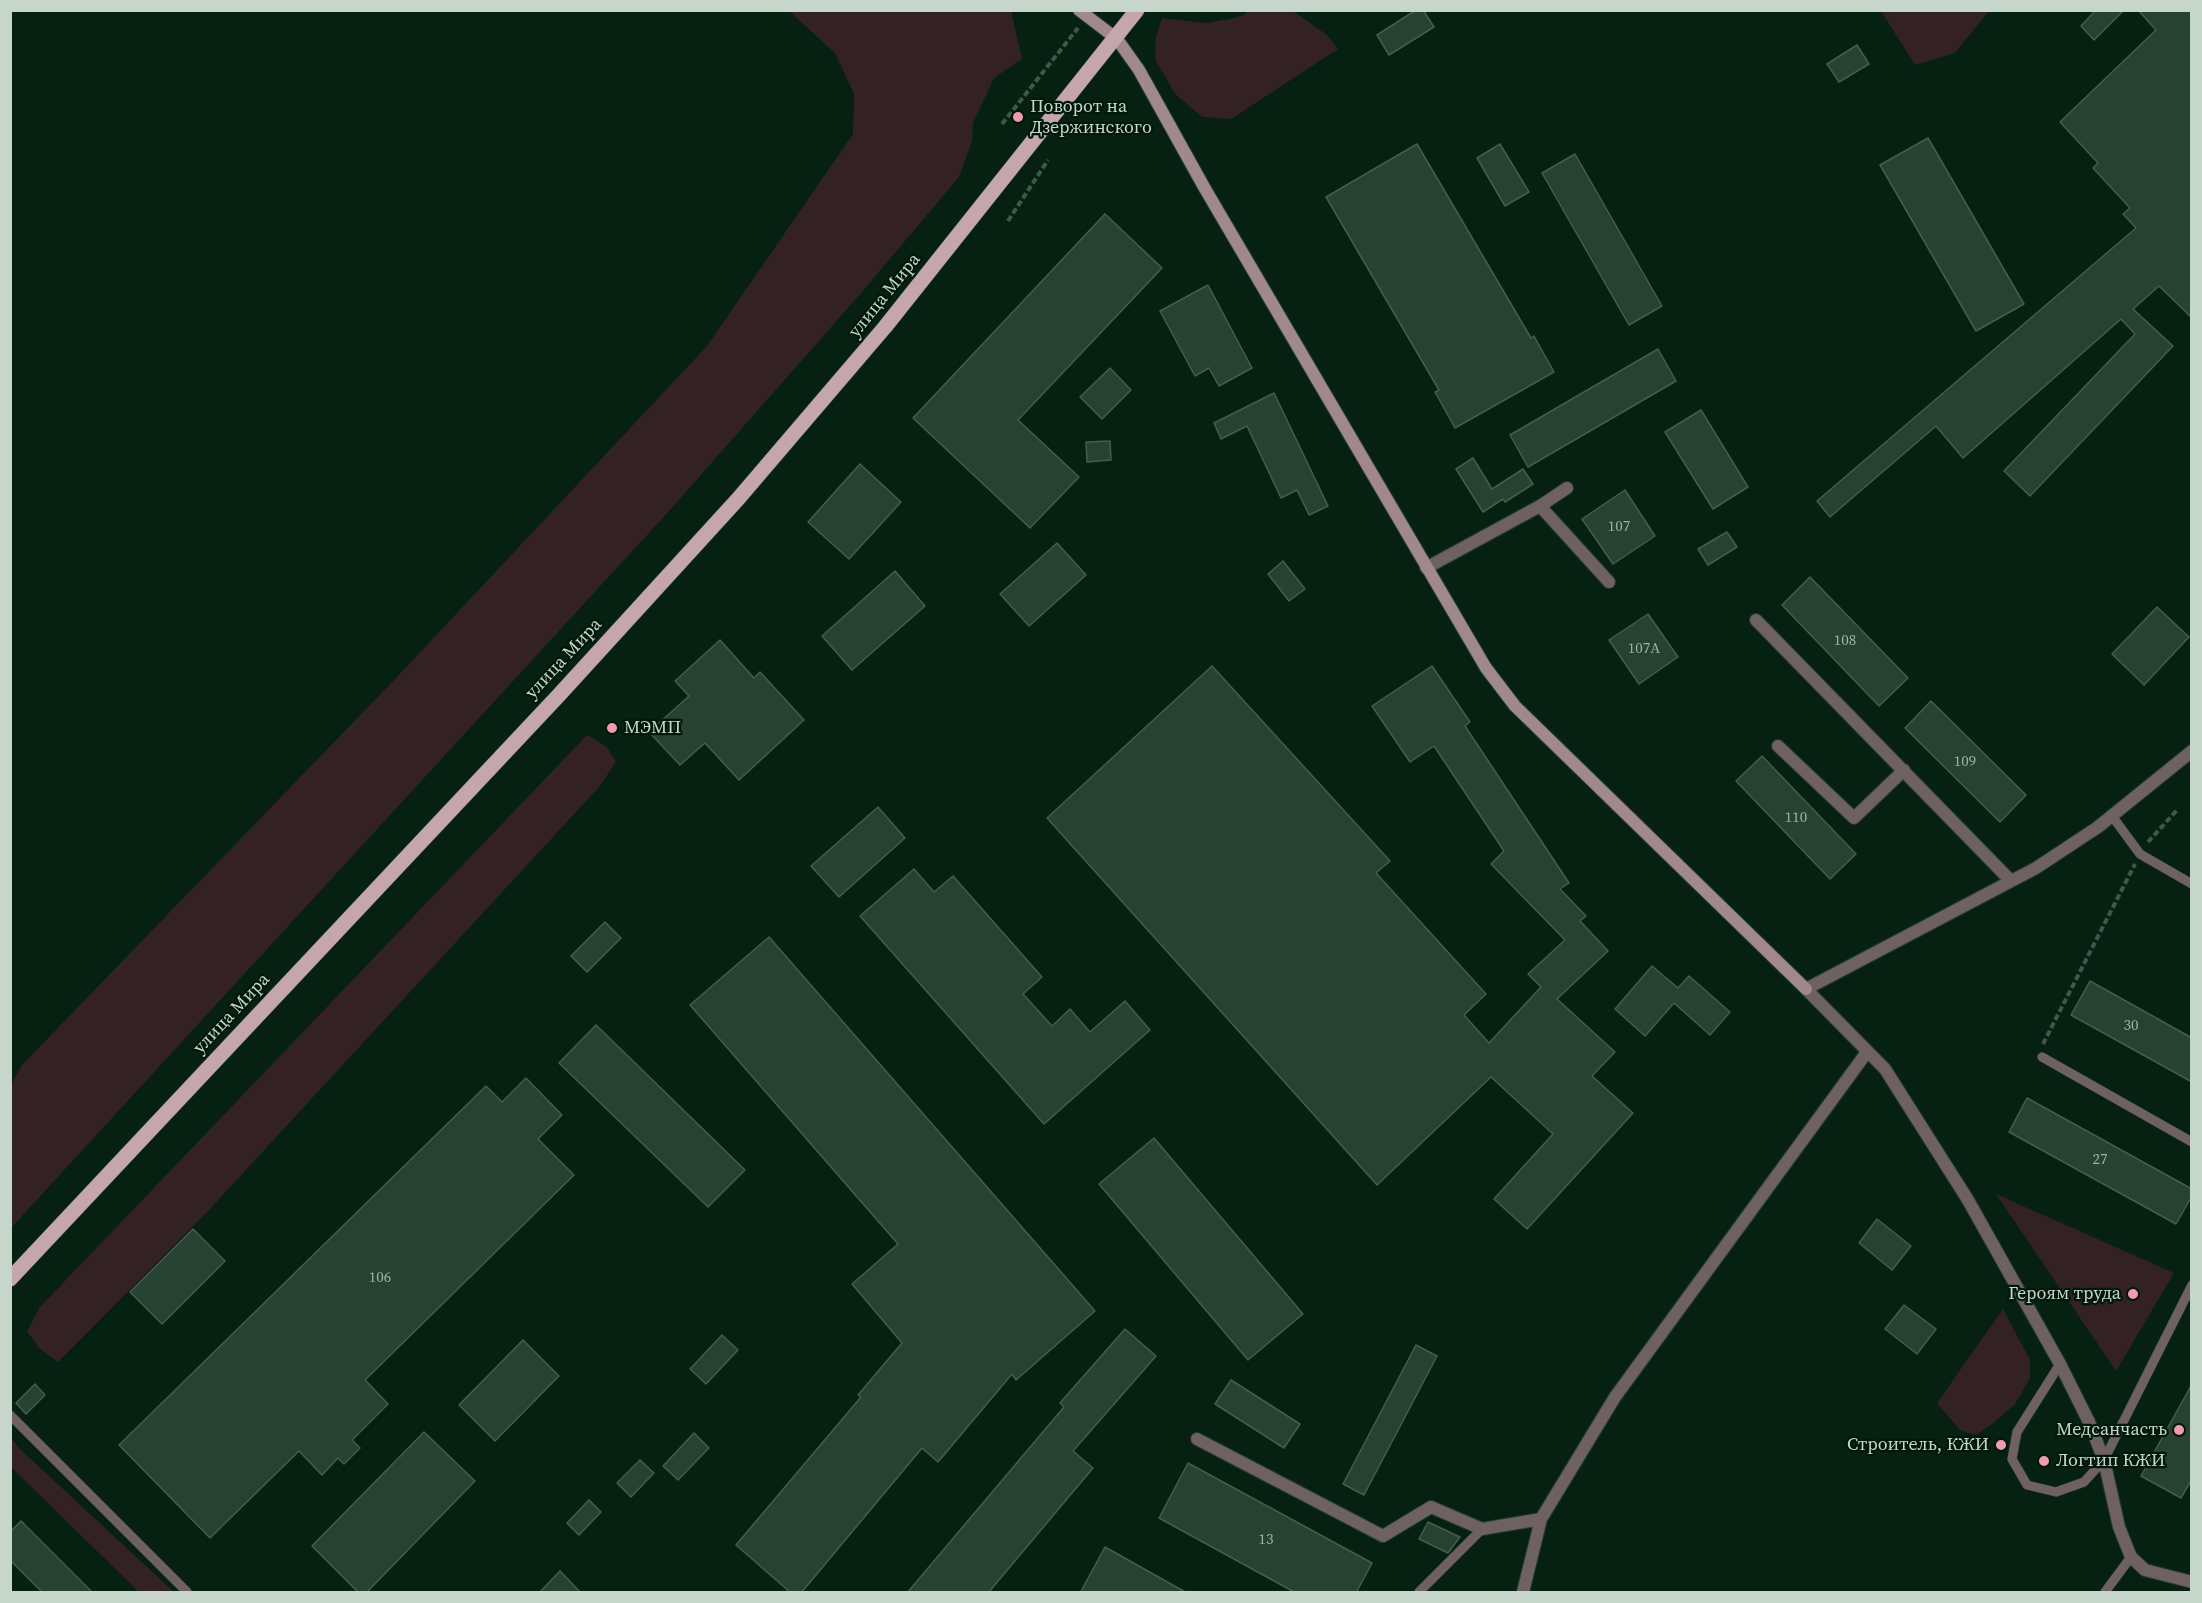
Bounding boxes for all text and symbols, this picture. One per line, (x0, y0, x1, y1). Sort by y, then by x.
place label: Поворот на Дзержинского (1030, 96, 1152, 138)
marker: Поворот на Дзержинского (1011, 110, 1025, 124)
street label: улица Мира (844, 250, 926, 342)
house number: 107 (1608, 518, 1630, 536)
street label: улица Мира (521, 614, 607, 704)
house number: 108 (1834, 632, 1856, 650)
house number: 107А (1628, 640, 1660, 658)
place label: МЭМП (624, 717, 681, 739)
marker: МЭМП (605, 721, 619, 735)
house number: 109 (1954, 753, 1976, 771)
house number: 110 (1785, 809, 1807, 827)
street label: улица Мира (189, 969, 275, 1059)
house number: 30 (2124, 1017, 2138, 1035)
house number: 27 (2093, 1151, 2107, 1169)
house number: 106 (369, 1269, 391, 1287)
place label: Героям труда (2008, 1283, 2121, 1305)
marker: Героям труда (2126, 1287, 2140, 1301)
place label: Медсанчасть (2056, 1419, 2167, 1441)
marker: Медсанчасть (2172, 1423, 2186, 1437)
place label: Строитель, КЖИ (1847, 1434, 1989, 1456)
marker: Строитель, КЖИ (1994, 1438, 2008, 1452)
place label: Логтип КЖИ (2056, 1450, 2165, 1472)
marker: Логтип КЖИ (2037, 1454, 2051, 1468)
house number: 13 (1259, 1531, 1273, 1549)

